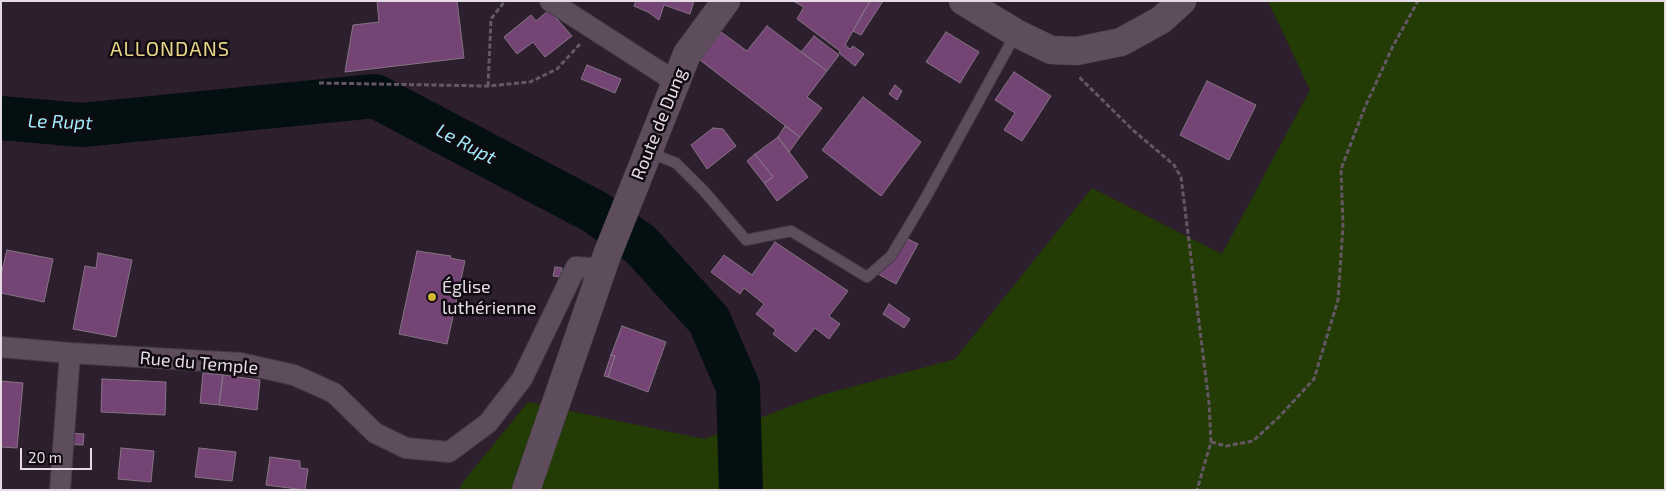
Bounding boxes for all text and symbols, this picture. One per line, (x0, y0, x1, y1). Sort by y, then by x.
district label: ALLONDANS (109, 37, 231, 61)
street label: Route de Dung (627, 65, 691, 183)
water label: Le Rupt (27, 109, 93, 135)
water label: Le Rupt (432, 119, 500, 169)
place label: Église luthérienne (442, 276, 537, 318)
marker: Église luthérienne (426, 291, 438, 303)
street label: Rue du Temple (139, 347, 259, 379)
scale bar (22, 438, 95, 470)
text: 20 m (28, 448, 62, 466)

